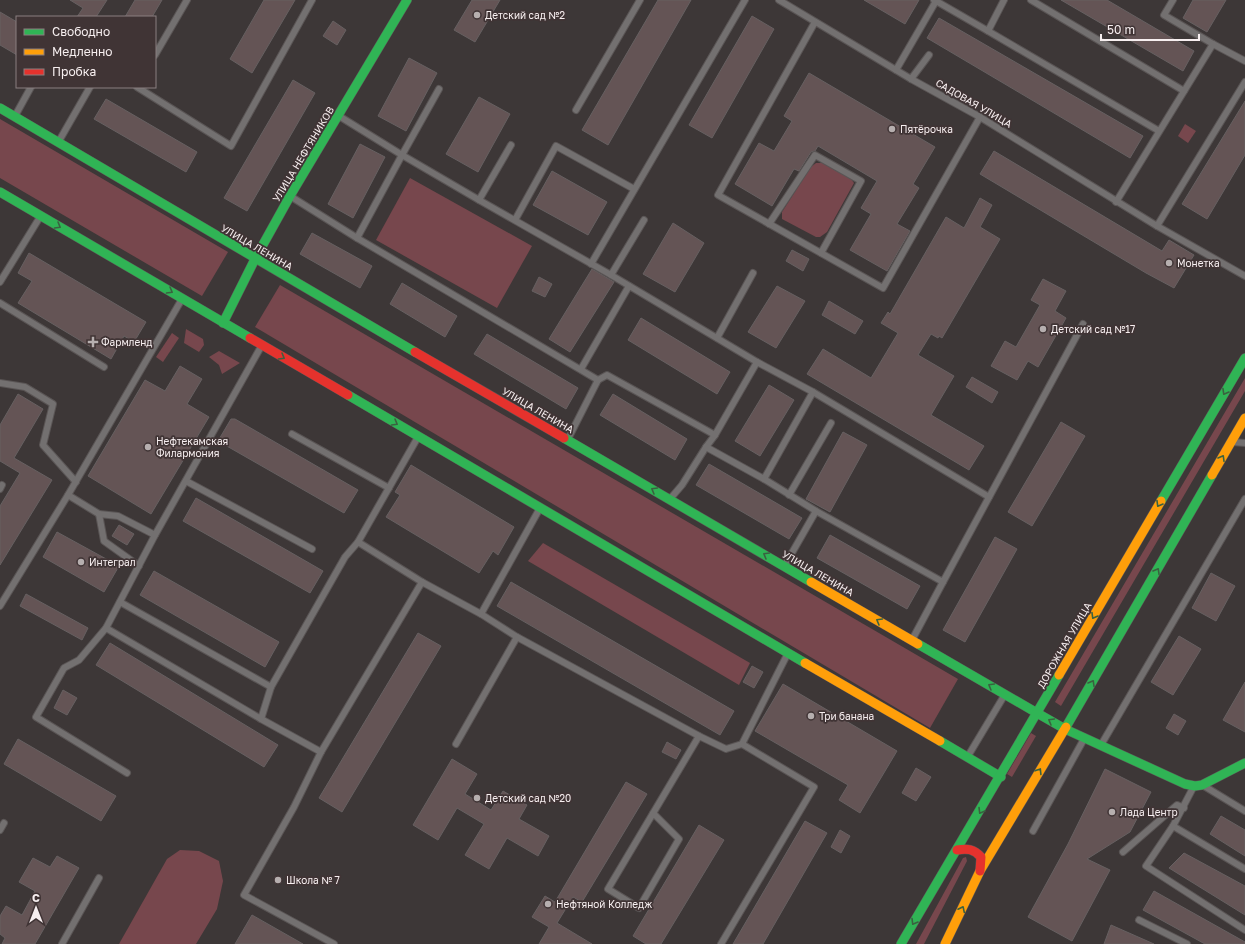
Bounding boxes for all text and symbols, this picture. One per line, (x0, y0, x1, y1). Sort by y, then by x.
place label: Детский сад №2 (485, 9, 565, 21)
marker: Детский сад №2 (472, 10, 482, 20)
legend (16, 16, 156, 88)
scale bar (1101, 16, 1199, 42)
text: 50 m (1107, 22, 1135, 37)
text: Свободно (52, 24, 110, 39)
text: Медленно (52, 44, 112, 59)
text: Пробка (52, 64, 96, 79)
street label: САДОВАЯ УЛИЦА (934, 76, 1015, 130)
street label: УЛИЦА НЕФТЯНИКОВ (270, 104, 336, 204)
place label: Пятёрочка (900, 123, 953, 135)
marker: Пятёрочка (887, 124, 897, 134)
one-way arrow (54, 221, 61, 228)
street label: УЛИЦА ЛЕНИНА (219, 222, 295, 273)
place label: Монетка (1177, 257, 1220, 269)
marker: Монетка (1164, 258, 1174, 268)
one-way arrow (166, 287, 173, 294)
place label: Детский сад №17 (1051, 323, 1135, 335)
marker: Детский сад №17 (1038, 324, 1048, 334)
place label: Фармленд (101, 336, 152, 348)
marker: Фармленд (88, 337, 98, 347)
one-way arrow (278, 353, 285, 360)
street label: УЛИЦА ЛЕНИНА (500, 385, 576, 436)
one-way arrow (1223, 388, 1230, 395)
one-way arrow (390, 418, 397, 426)
place label: Нефтекамская Филармония (156, 435, 228, 459)
marker: Нефтекамская Филармония (143, 442, 153, 452)
one-way arrow (1218, 455, 1225, 462)
one-way arrow (651, 488, 658, 495)
one-way arrow (1157, 500, 1164, 507)
street label: УЛИЦА ЛЕНИНА (780, 548, 856, 599)
one-way arrow (763, 553, 770, 560)
place label: Интеграл (89, 556, 136, 568)
marker: Интеграл (76, 557, 86, 567)
one-way arrow (1152, 568, 1159, 575)
street label: ДОРОЖНАЯ УЛИЦА (1035, 600, 1094, 690)
one-way arrow (1091, 612, 1098, 619)
one-way arrow (876, 618, 883, 625)
one-way arrow (1087, 680, 1094, 687)
one-way arrow (988, 683, 995, 691)
place label: Три банана (819, 710, 874, 722)
marker: Три банана (806, 711, 816, 721)
one-way arrow (1048, 718, 1055, 725)
one-way arrow (1035, 768, 1042, 775)
place label: Детский сад №20 (485, 792, 571, 804)
marker: Детский сад №20 (472, 793, 482, 803)
place label: Лада Центр (1120, 806, 1178, 818)
one-way arrow (978, 807, 985, 814)
marker: Лада Центр (1107, 807, 1117, 817)
place label: Школа № 7 (286, 874, 340, 886)
marker: Школа № 7 (273, 875, 283, 885)
north arrow (16, 888, 56, 928)
text: С (32, 891, 40, 904)
place label: Нефтяной Колледж (556, 898, 652, 910)
marker: Нефтяной Колледж (543, 899, 553, 909)
one-way arrow (957, 906, 965, 913)
one-way arrow (912, 918, 919, 925)

